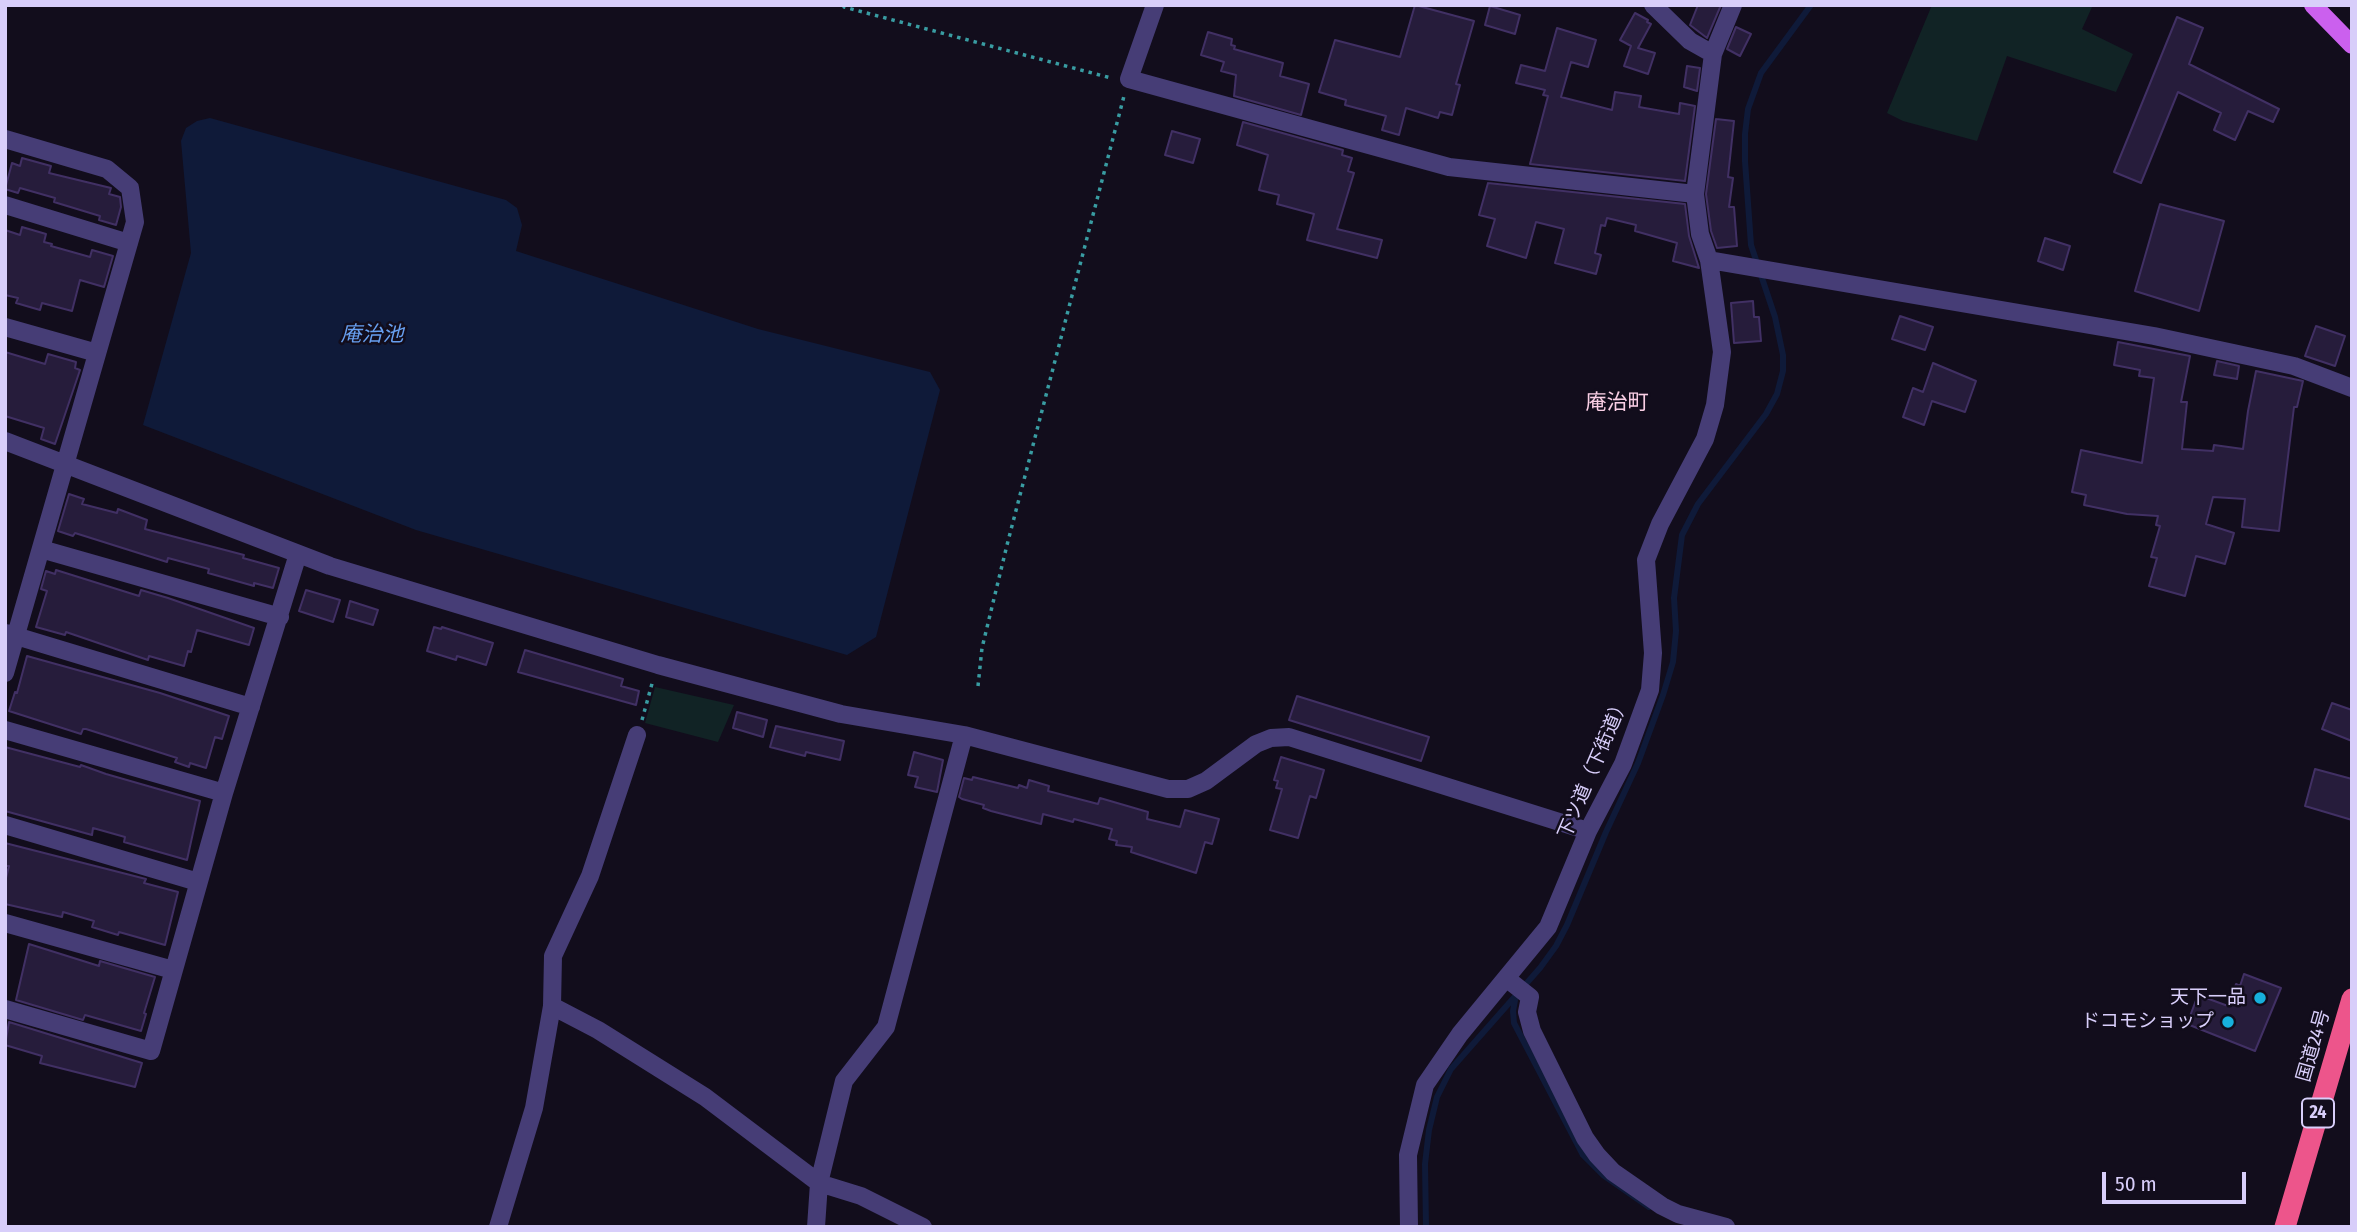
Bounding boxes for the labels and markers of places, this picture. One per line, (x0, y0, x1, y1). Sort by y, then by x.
place label: 天下一品 (2170, 987, 2246, 1009)
marker: 天下一品 (2252, 990, 2268, 1006)
place label: ドコモショップ (2081, 1011, 2214, 1033)
marker: ドコモショップ (2220, 1014, 2236, 1030)

